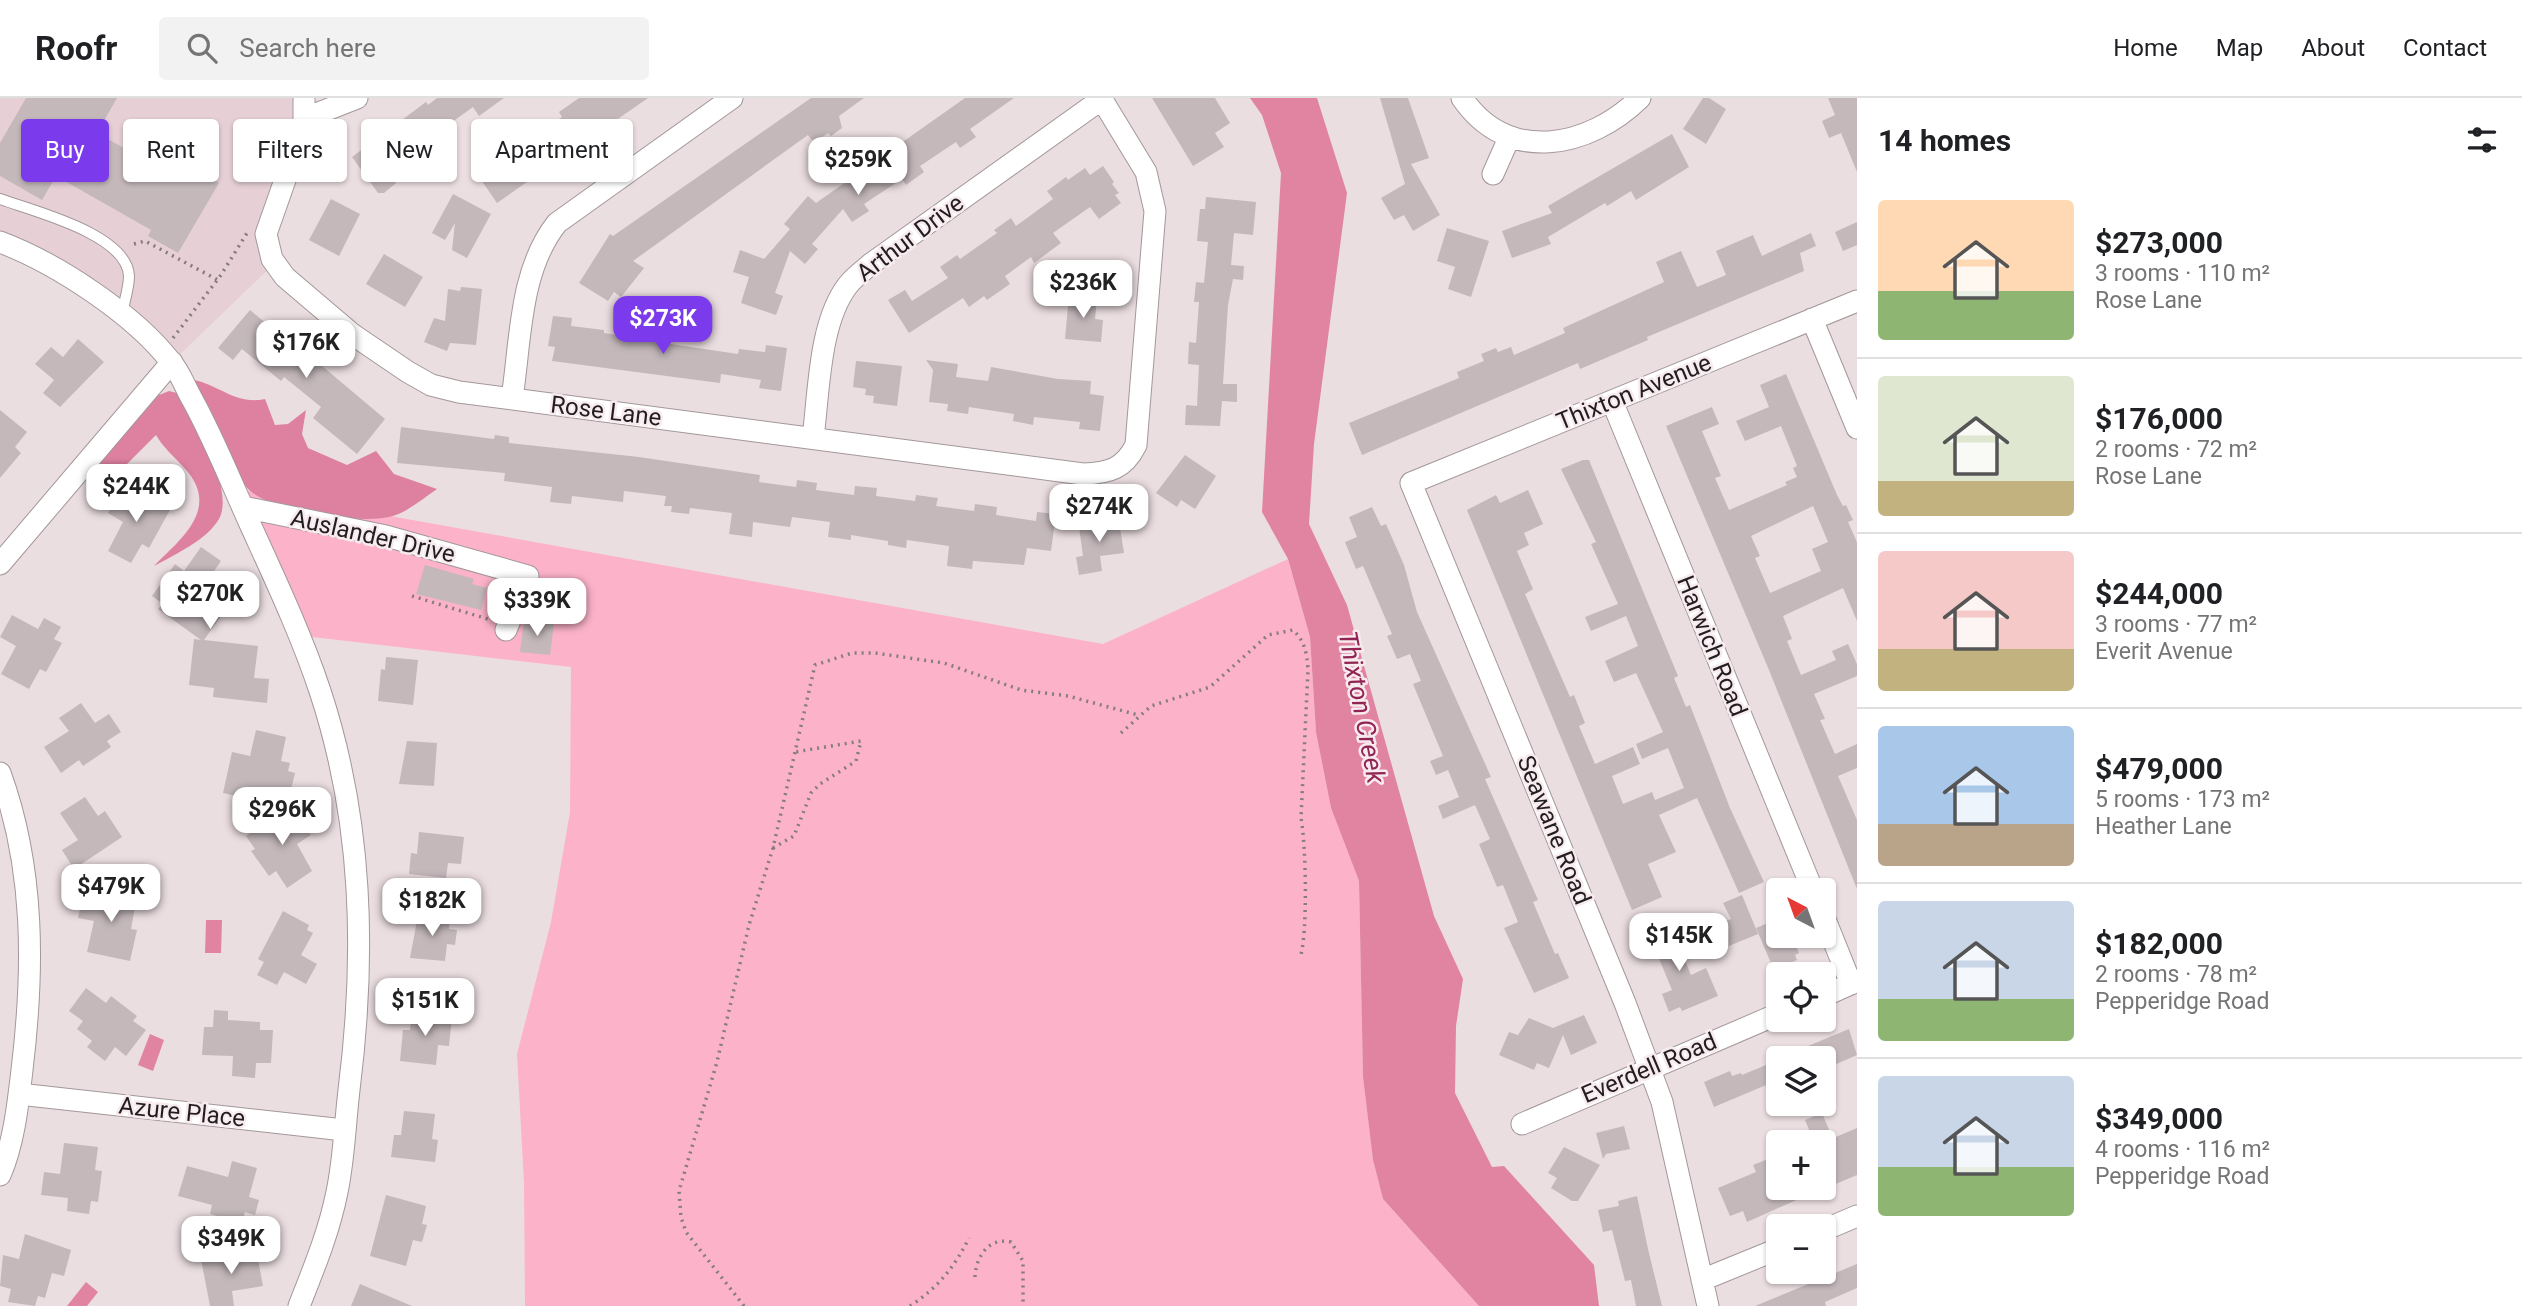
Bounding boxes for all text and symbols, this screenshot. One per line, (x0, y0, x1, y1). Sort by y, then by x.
search box (159, 17, 649, 80)
text: Roofr (35, 29, 117, 68)
icon: search (183, 29, 221, 67)
text: Search here (239, 33, 376, 63)
text: Home (2113, 34, 2178, 62)
text: Map (2216, 34, 2263, 62)
text: About (2301, 34, 2365, 62)
text: Contact (2403, 34, 2487, 62)
chip: Buy (21, 119, 109, 182)
chip: Rent (123, 119, 219, 182)
chip: Filters (233, 119, 347, 182)
chip: New (361, 119, 457, 182)
chip: Apartment (471, 119, 633, 182)
icon: filters (2463, 121, 2501, 159)
text: 14 homes (1878, 123, 2011, 158)
pin: $259K (809, 138, 907, 197)
text: $259K (824, 146, 892, 173)
street label: Arthur Drive (851, 189, 969, 287)
text: $273,000 (2095, 225, 2223, 260)
icon: home (1934, 228, 2018, 312)
pin: $236K (1034, 260, 1132, 320)
text: 3 rooms · 110 m² (2095, 260, 2270, 287)
text: $236K (1049, 269, 1117, 296)
text: Rose Lane (2095, 287, 2202, 314)
pin: $273K (614, 296, 712, 356)
text: $273K (629, 305, 697, 332)
pin: $176K (257, 320, 355, 380)
text: $176K (272, 329, 340, 356)
street label: Thixton Avenue (1553, 348, 1715, 436)
street label: Rose Lane (549, 390, 663, 432)
text: $176,000 (2095, 401, 2223, 436)
icon: home (1934, 404, 2018, 488)
text: 2 rooms · 72 m² (2095, 436, 2257, 463)
text: Rose Lane (2095, 463, 2202, 490)
pin: $244K (87, 464, 185, 524)
text: $244K (102, 473, 170, 500)
pin: $274K (1050, 484, 1148, 544)
text: $274K (1065, 493, 1133, 520)
street label: Auslander Drive (288, 504, 458, 568)
pin: $270K (161, 572, 259, 631)
street label: Harwich Road (1671, 572, 1753, 720)
text: $244,000 (2095, 576, 2223, 611)
pin: $339K (488, 578, 586, 638)
icon: home (1934, 579, 2018, 663)
text: $270K (176, 580, 244, 607)
text: $339K (503, 587, 571, 614)
text: 3 rooms · 77 m² (2095, 611, 2257, 638)
water label: Thixton Creek (1333, 628, 1392, 787)
text: Everit Avenue (2095, 638, 2233, 665)
street label: Seawane Road (1511, 751, 1597, 909)
text: $479,000 (2095, 751, 2223, 786)
icon: home (1934, 754, 2018, 838)
text: 5 rooms · 173 m² (2095, 786, 2270, 813)
pin: $296K (233, 788, 331, 847)
text: $296K (248, 796, 316, 823)
text: Heather Lane (2095, 813, 2232, 840)
pin: $479K (62, 864, 160, 924)
text: $479K (77, 873, 145, 900)
pin: $182K (383, 878, 481, 938)
north arrow (1766, 878, 1836, 948)
map controls (1766, 878, 1836, 1284)
text: $182K (398, 887, 466, 914)
pin: $145K (1630, 914, 1728, 973)
text: $145K (1645, 922, 1713, 949)
text: $182,000 (2095, 926, 2223, 961)
icon: home (1934, 929, 2018, 1013)
text: 2 rooms · 78 m² (2095, 961, 2257, 988)
button: locate (1766, 962, 1836, 1032)
pin: $151K (376, 978, 474, 1038)
text: $151K (391, 987, 459, 1014)
text: Pepperidge Road (2095, 988, 2270, 1015)
street label: Everdell Road (1577, 1027, 1721, 1109)
button: layers (1766, 1046, 1836, 1116)
street label: Azure Place (117, 1091, 247, 1133)
text: $349,000 (2095, 1101, 2223, 1136)
icon: home (1934, 1104, 2018, 1188)
button: + (1766, 1130, 1836, 1200)
text: 4 rooms · 116 m² (2095, 1136, 2270, 1163)
text: Pepperidge Road (2095, 1163, 2270, 1190)
button: − (1766, 1214, 1836, 1284)
pin: $349K (182, 1216, 280, 1276)
text: $349K (197, 1225, 265, 1252)

